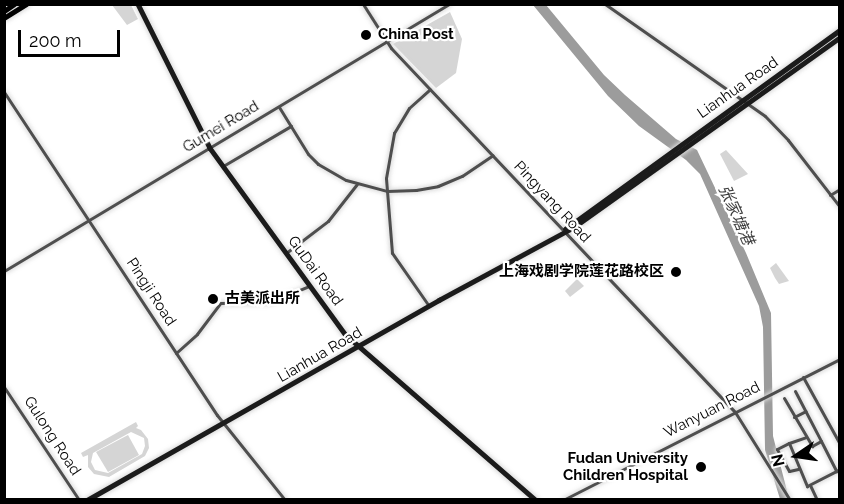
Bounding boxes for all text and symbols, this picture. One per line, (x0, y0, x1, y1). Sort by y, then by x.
scale bar (21, 18, 123, 56)
place label: China Post (378, 26, 454, 44)
marker: China Post (359, 28, 373, 42)
text: 200 m (29, 30, 82, 51)
street label: Lianhua Road (694, 54, 782, 122)
street label: Gumei Road (180, 97, 262, 157)
street label: Pingyang Road (510, 158, 594, 246)
water label: 张家塘港 (714, 182, 758, 248)
street label: GuDai Road (284, 233, 346, 309)
street label: Pingji Road (122, 255, 180, 329)
place label: 上海戏剧学院莲花路校区 (499, 263, 664, 281)
marker: 上海戏剧学院莲花路校区 (669, 265, 683, 279)
place label: 古美派出所 (225, 290, 300, 308)
marker: 古美派出所 (206, 292, 220, 306)
street label: Lianhua Road (275, 324, 365, 386)
street label: Wanyuan Road (661, 378, 763, 442)
street label: Gulong Road (20, 393, 84, 479)
north arrow (766, 426, 826, 486)
place label: Fudan University Children Hospital (563, 449, 688, 484)
text: N (767, 452, 789, 468)
marker: Fudan University Children Hospital (692, 458, 710, 476)

